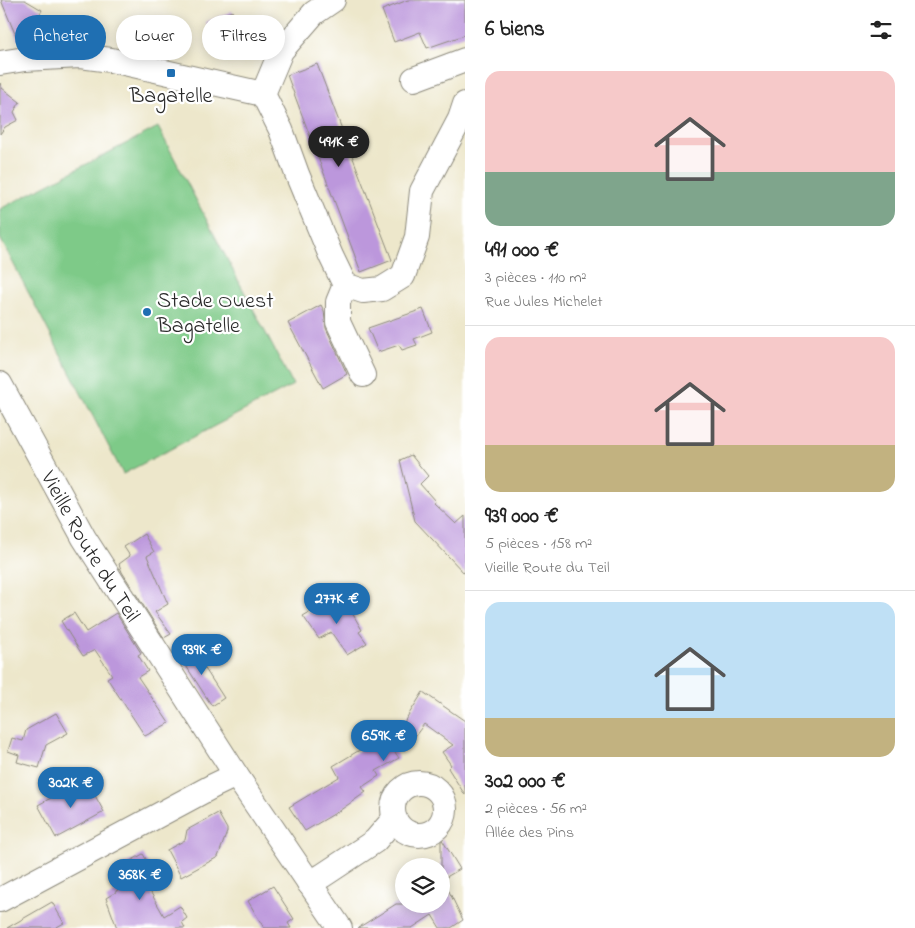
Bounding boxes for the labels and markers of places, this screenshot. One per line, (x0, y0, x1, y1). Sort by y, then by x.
marker: Bagatelle (165, 67, 177, 79)
place label: Bagatelle (129, 81, 213, 114)
pin: 491K € (298, 126, 380, 168)
place label: Stade Ouest Bagatelle (156, 286, 274, 344)
marker: Stade Ouest Bagatelle (141, 306, 153, 318)
pin: 277K € (296, 582, 378, 625)
pin: 939K € (161, 634, 243, 676)
pin: 659K € (343, 720, 425, 762)
pin: 302K € (30, 766, 112, 809)
pin: 368K € (99, 858, 181, 901)

